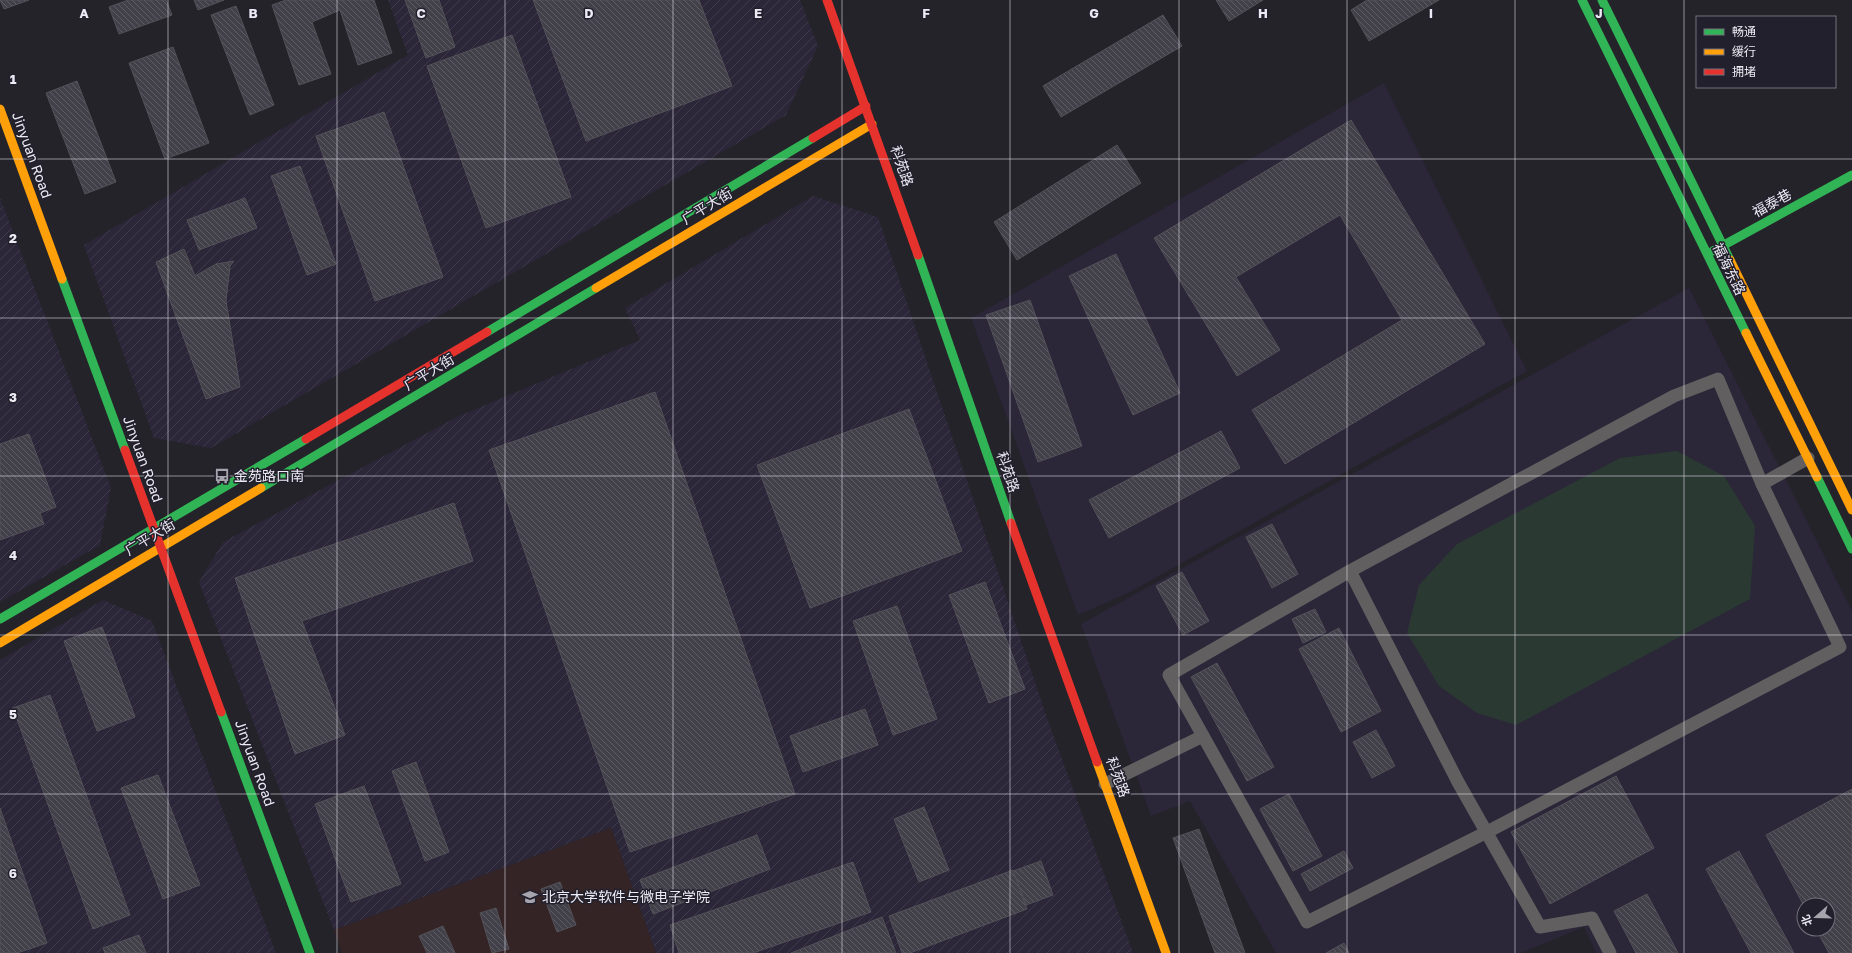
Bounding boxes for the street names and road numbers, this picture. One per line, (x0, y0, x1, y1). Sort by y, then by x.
street label: Jinyuan Road (9, 109, 56, 200)
street label: 科苑路 (888, 143, 917, 188)
street label: 广平大街 (678, 184, 735, 227)
street label: 福泰巷 (1749, 185, 1794, 220)
street label: 福海东路 (1710, 240, 1749, 298)
street label: 广平大街 (400, 350, 457, 393)
street label: Jinyuan Road (120, 413, 167, 504)
street label: 科苑路 (994, 449, 1023, 494)
street label: 广平大街 (121, 515, 178, 558)
street label: Jinyuan Road (232, 717, 279, 808)
street label: 科苑路 (1103, 754, 1134, 799)

